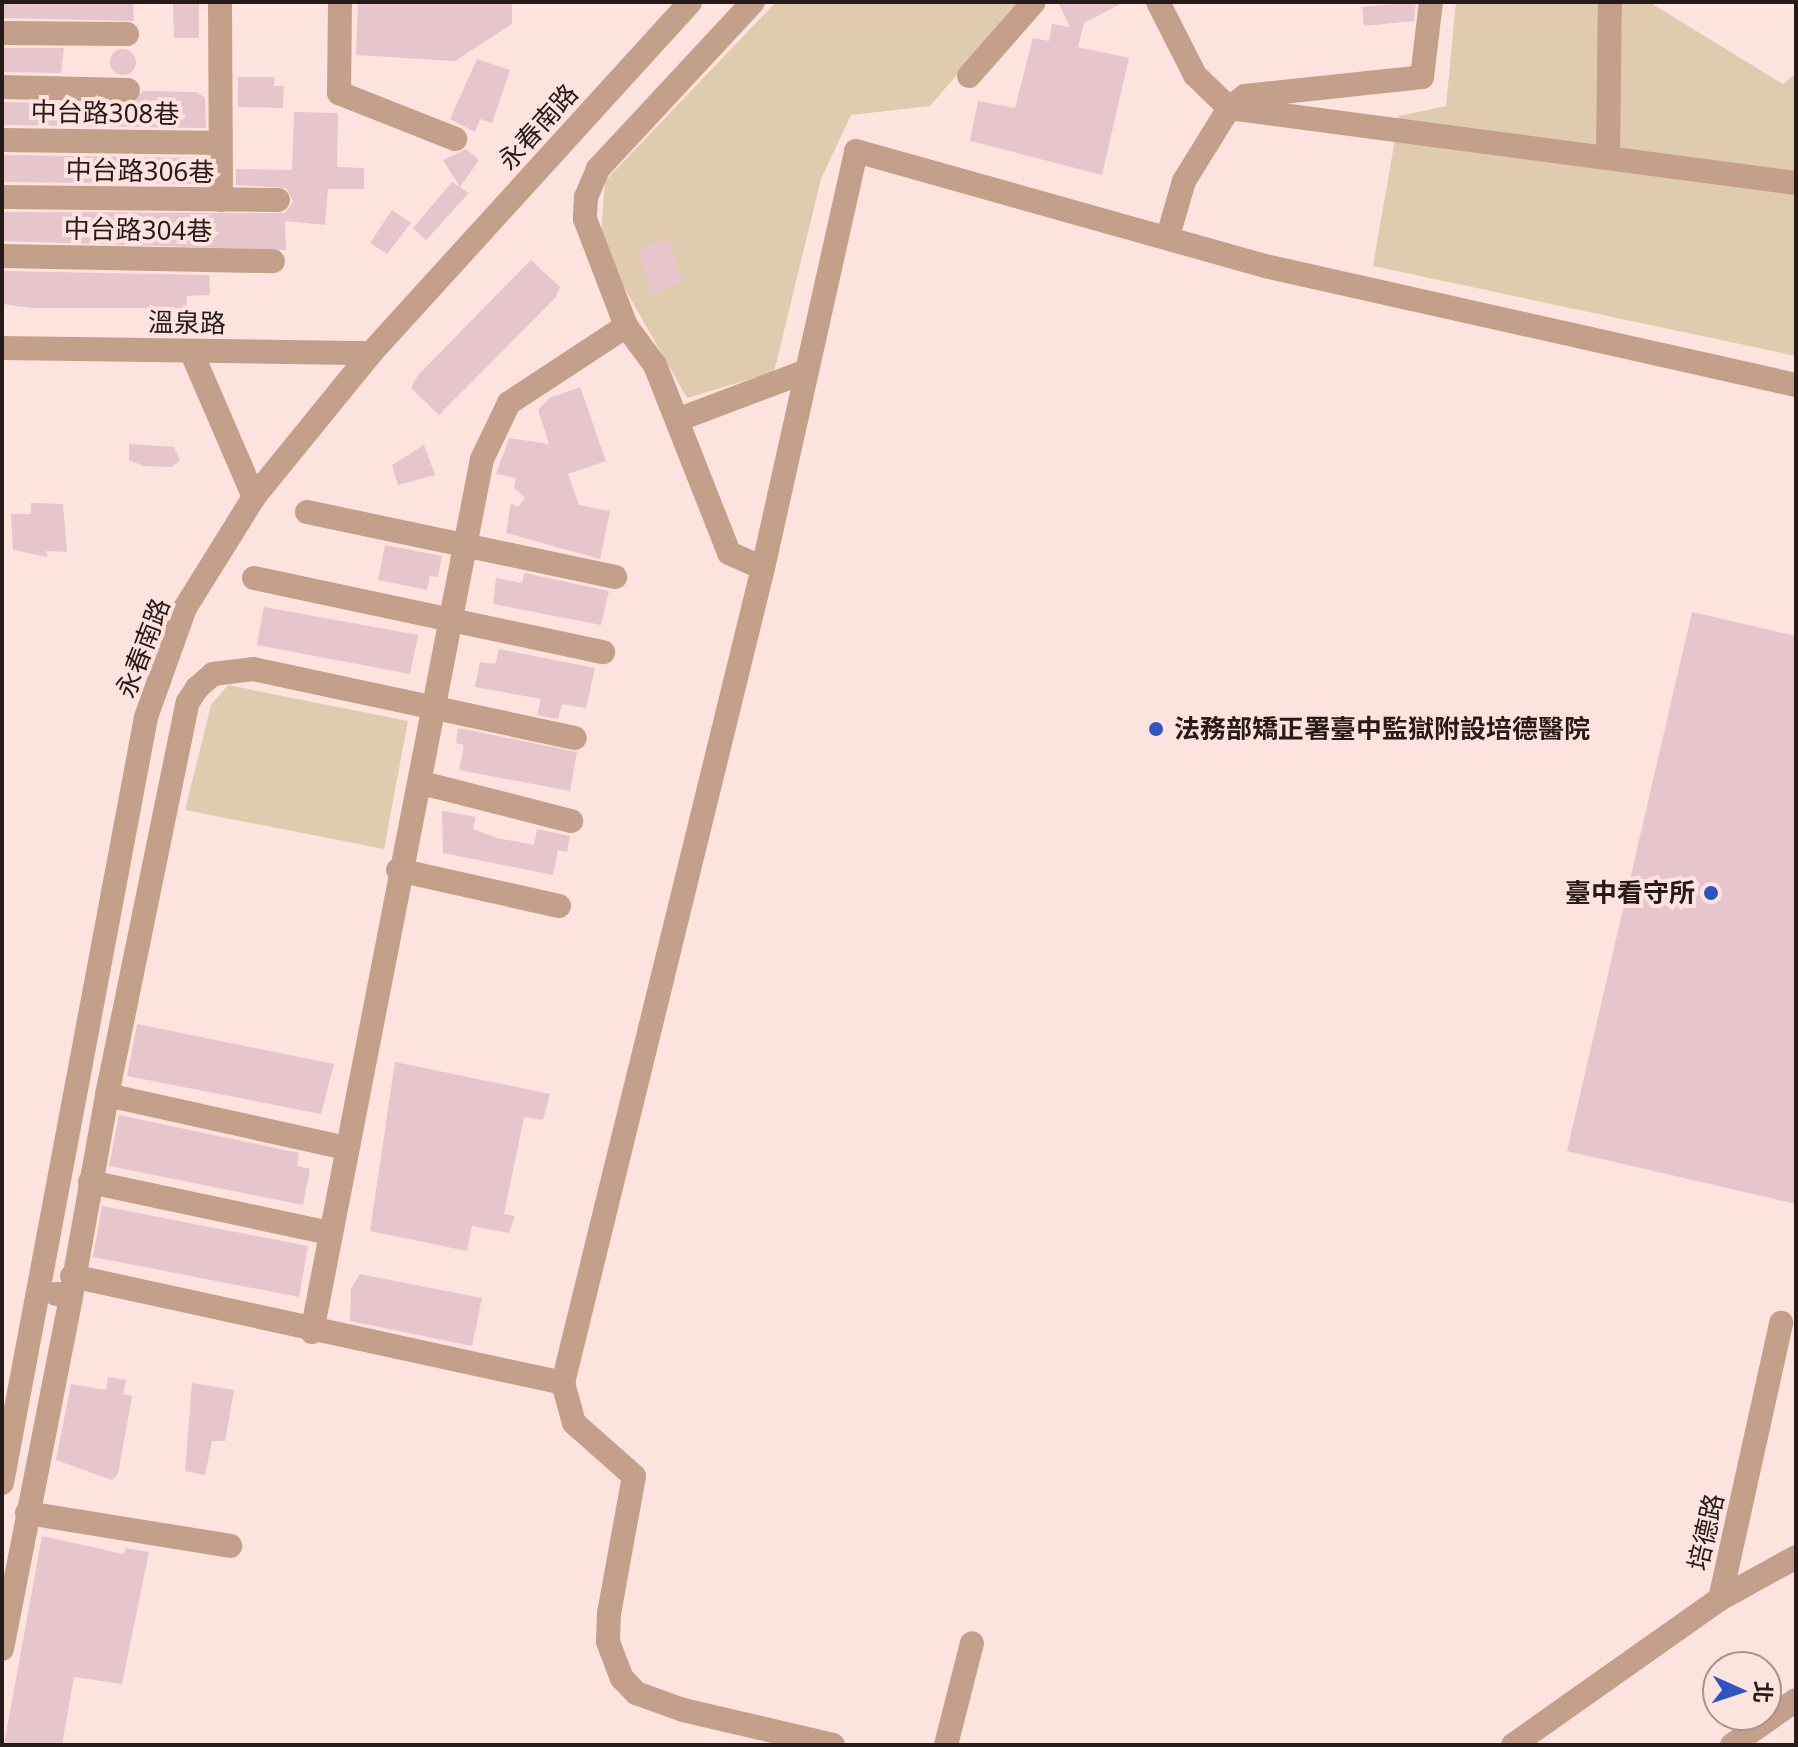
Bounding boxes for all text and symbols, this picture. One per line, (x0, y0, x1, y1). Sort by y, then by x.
street label: 永春南路 (492, 78, 584, 176)
street label: 中台路308巷 (30, 96, 180, 130)
street label: 中台路306巷 (65, 154, 215, 188)
street label: 中台路304巷 (63, 213, 213, 247)
street label: 溫泉路 (148, 307, 226, 339)
street label: 永春南路 (110, 594, 176, 702)
place label: 法務部矯正署臺中監獄附設培德醫院 (1174, 713, 1590, 745)
marker: 法務部矯正署臺中監獄附設培德醫院 (1145, 718, 1167, 740)
place label: 臺中看守所 (1565, 877, 1695, 909)
marker: 臺中看守所 (1702, 884, 1720, 902)
street label: 培德路 (1682, 1490, 1730, 1574)
north arrow (1702, 1651, 1782, 1731)
text: 北 (1748, 1680, 1780, 1704)

